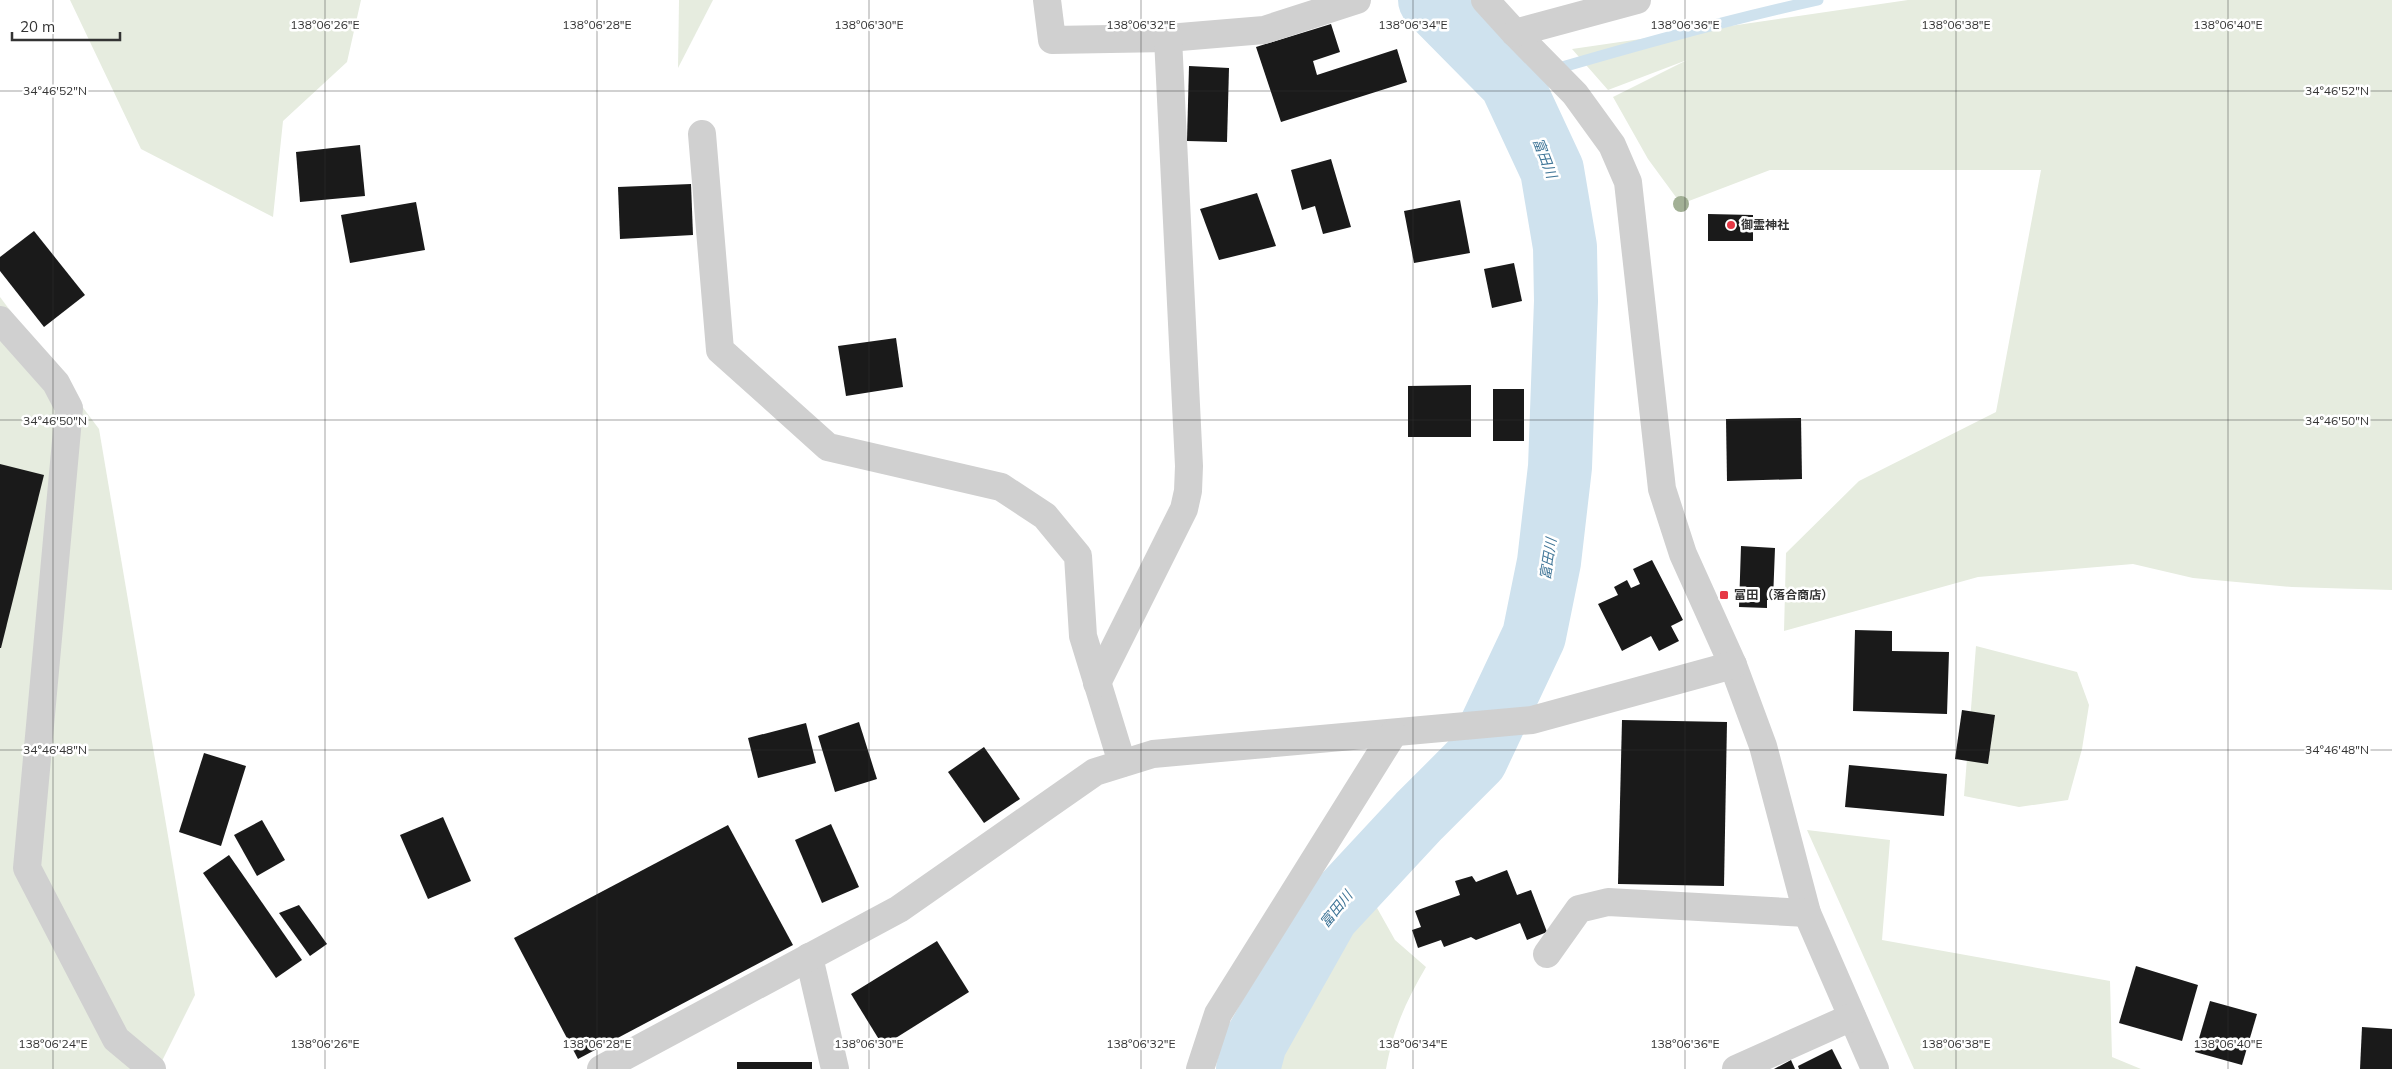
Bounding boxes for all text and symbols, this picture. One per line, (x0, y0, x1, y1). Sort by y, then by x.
scale bar (12, 10, 120, 42)
text: 20 m (20, 17, 55, 36)
text: 138°06'26"E (290, 17, 360, 32)
text: 138°06'28"E (562, 17, 632, 32)
text: 138°06'30"E (834, 17, 904, 32)
text: 138°06'32"E (1106, 17, 1176, 32)
text: 138°06'34"E (1378, 17, 1448, 32)
text: 138°06'36"E (1650, 17, 1720, 32)
text: 138°06'38"E (1921, 17, 1991, 32)
text: 138°06'40"E (2193, 17, 2263, 32)
text: 34°46'52"N (23, 83, 87, 98)
text: 34°46'52"N (2305, 83, 2369, 98)
water label: 富田川 (1529, 135, 1562, 183)
place label: 御霊神社 (1741, 217, 1789, 232)
marker: 御霊神社 (1725, 219, 1737, 231)
text: 34°46'50"N (23, 413, 87, 428)
text: 34°46'50"N (2305, 413, 2369, 428)
water label: 富田川 (1536, 535, 1560, 581)
place label: 富田 （落合商店） (1734, 587, 1833, 602)
marker: 富田 （落合商店） (1718, 589, 1730, 601)
text: 34°46'48"N (23, 742, 87, 757)
text: 34°46'48"N (2305, 742, 2369, 757)
water label: 富田川 (1316, 885, 1357, 931)
text: 138°06'24"E (18, 1036, 88, 1051)
text: 138°06'26"E (290, 1036, 360, 1051)
text: 138°06'28"E (562, 1036, 632, 1051)
text: 138°06'30"E (834, 1036, 904, 1051)
text: 138°06'32"E (1106, 1036, 1176, 1051)
text: 138°06'34"E (1378, 1036, 1448, 1051)
text: 138°06'36"E (1650, 1036, 1720, 1051)
text: 138°06'38"E (1921, 1036, 1991, 1051)
text: 138°06'40"E (2193, 1036, 2263, 1051)

